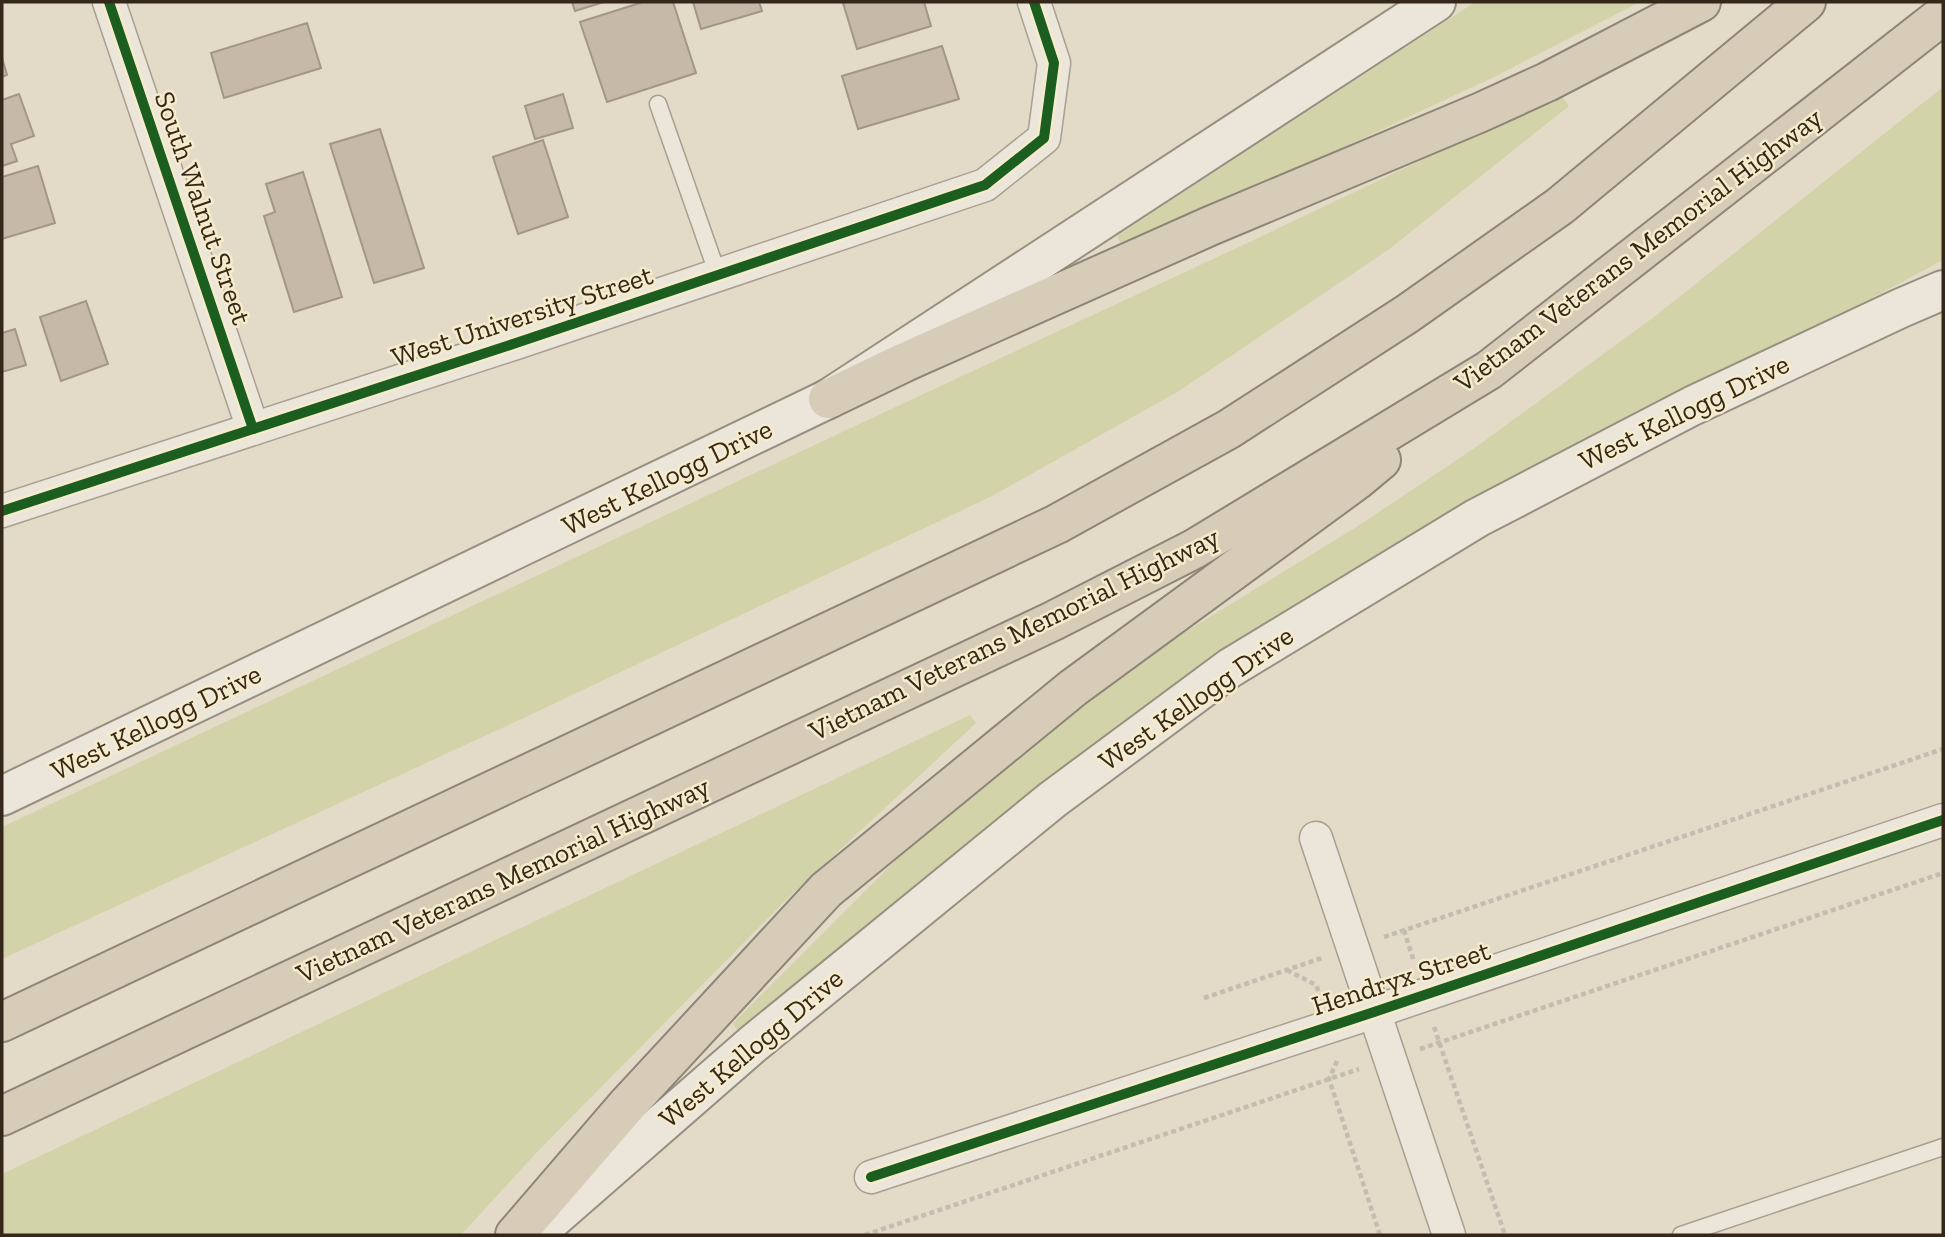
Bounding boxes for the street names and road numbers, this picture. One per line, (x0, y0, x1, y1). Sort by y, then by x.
street label: South Walnut Street (148, 87, 259, 329)
street label: Vietnam Veterans Memorial Highway (1447, 100, 1829, 400)
street label: West University Street (387, 258, 657, 374)
street label: West Kellogg Drive (1573, 347, 1795, 477)
street label: West Kellogg Drive (556, 412, 778, 542)
street label: Vietnam Veterans Memorial Highway (803, 520, 1225, 748)
street label: West Kellogg Drive (1092, 619, 1300, 777)
street label: West Kellogg Drive (45, 657, 267, 787)
street label: Vietnam Veterans Memorial Highway (290, 769, 715, 991)
street label: Hendryx Street (1308, 933, 1495, 1022)
street label: West Kellogg Drive (652, 961, 850, 1135)

